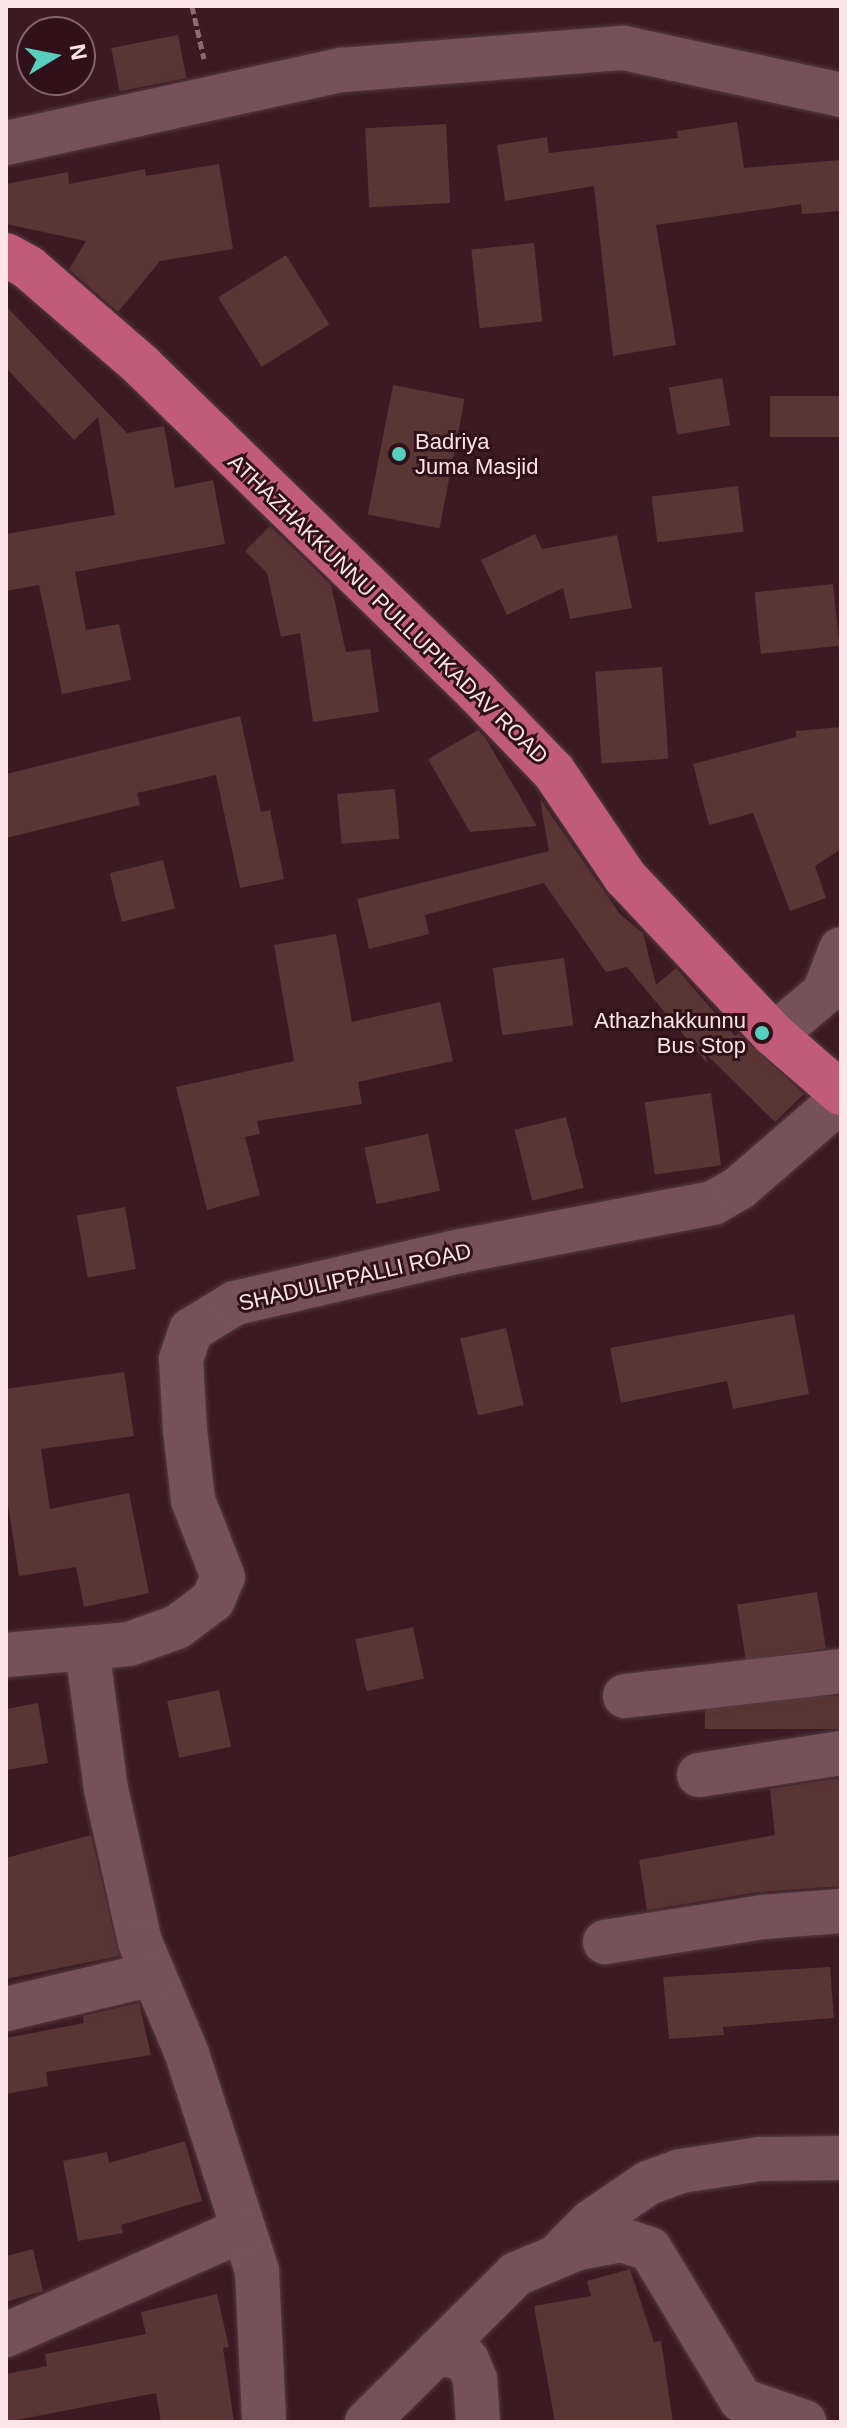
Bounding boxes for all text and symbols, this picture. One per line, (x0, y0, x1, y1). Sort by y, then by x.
north arrow (16, 16, 96, 96)
text: N (64, 42, 92, 62)
place label: Badriya Juma Masjid (415, 428, 538, 480)
marker: Badriya Juma Masjid (390, 445, 408, 463)
street label: ATHAZHAKKUNNU PULLUPIKADAV ROAD (223, 449, 553, 769)
place label: Athazhakkunnu Bus Stop (594, 1007, 746, 1058)
marker: Athazhakkunnu Bus Stop (753, 1024, 771, 1042)
street label: SHADULIPPALLI ROAD (236, 1237, 474, 1317)

